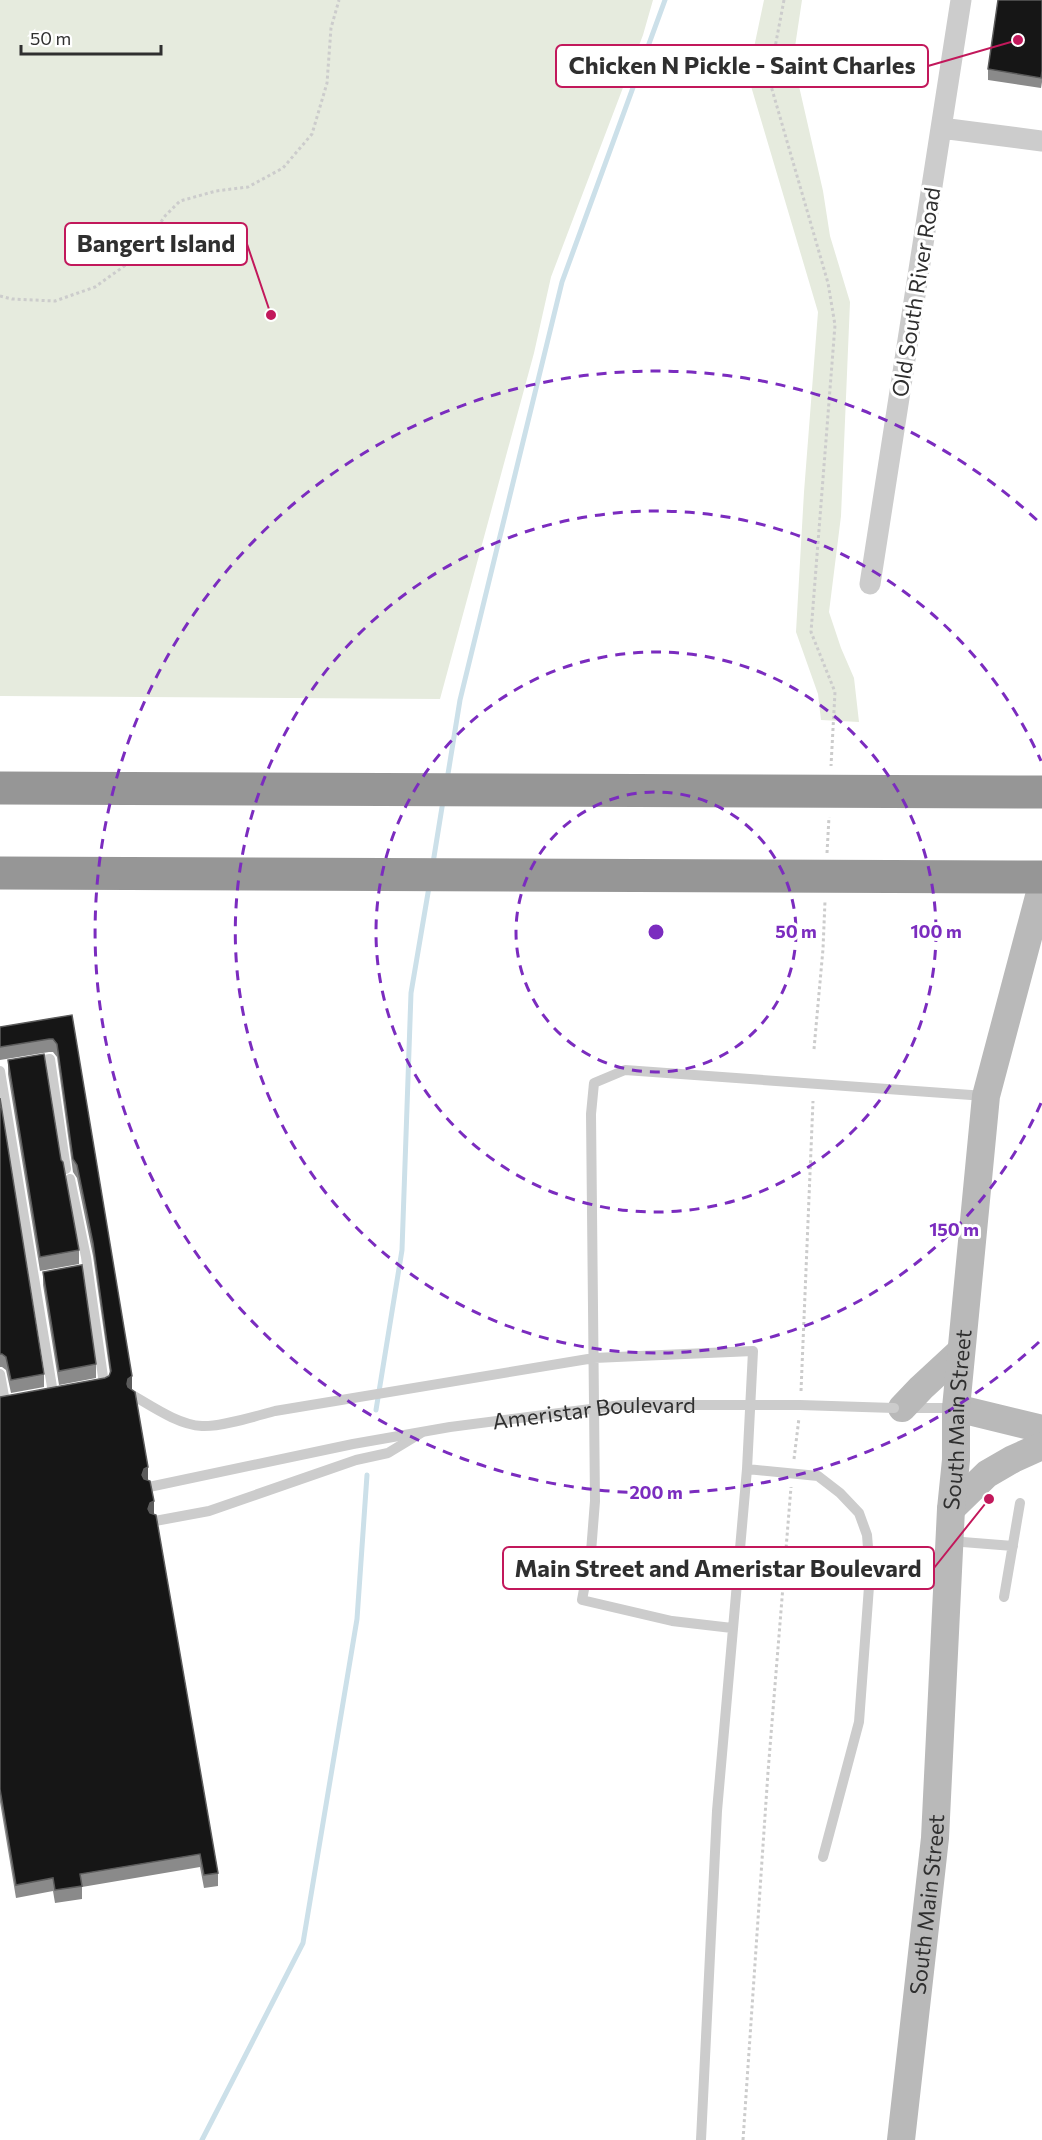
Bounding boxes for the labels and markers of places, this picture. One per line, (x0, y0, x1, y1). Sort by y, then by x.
callout: Chicken N Pickle - Saint Charles (556, 45, 928, 87)
callout: Bangert Island (65, 223, 247, 265)
centre of rings (646, 922, 666, 942)
callout: Main Street and Ameristar Boulevard (503, 1547, 934, 1589)

